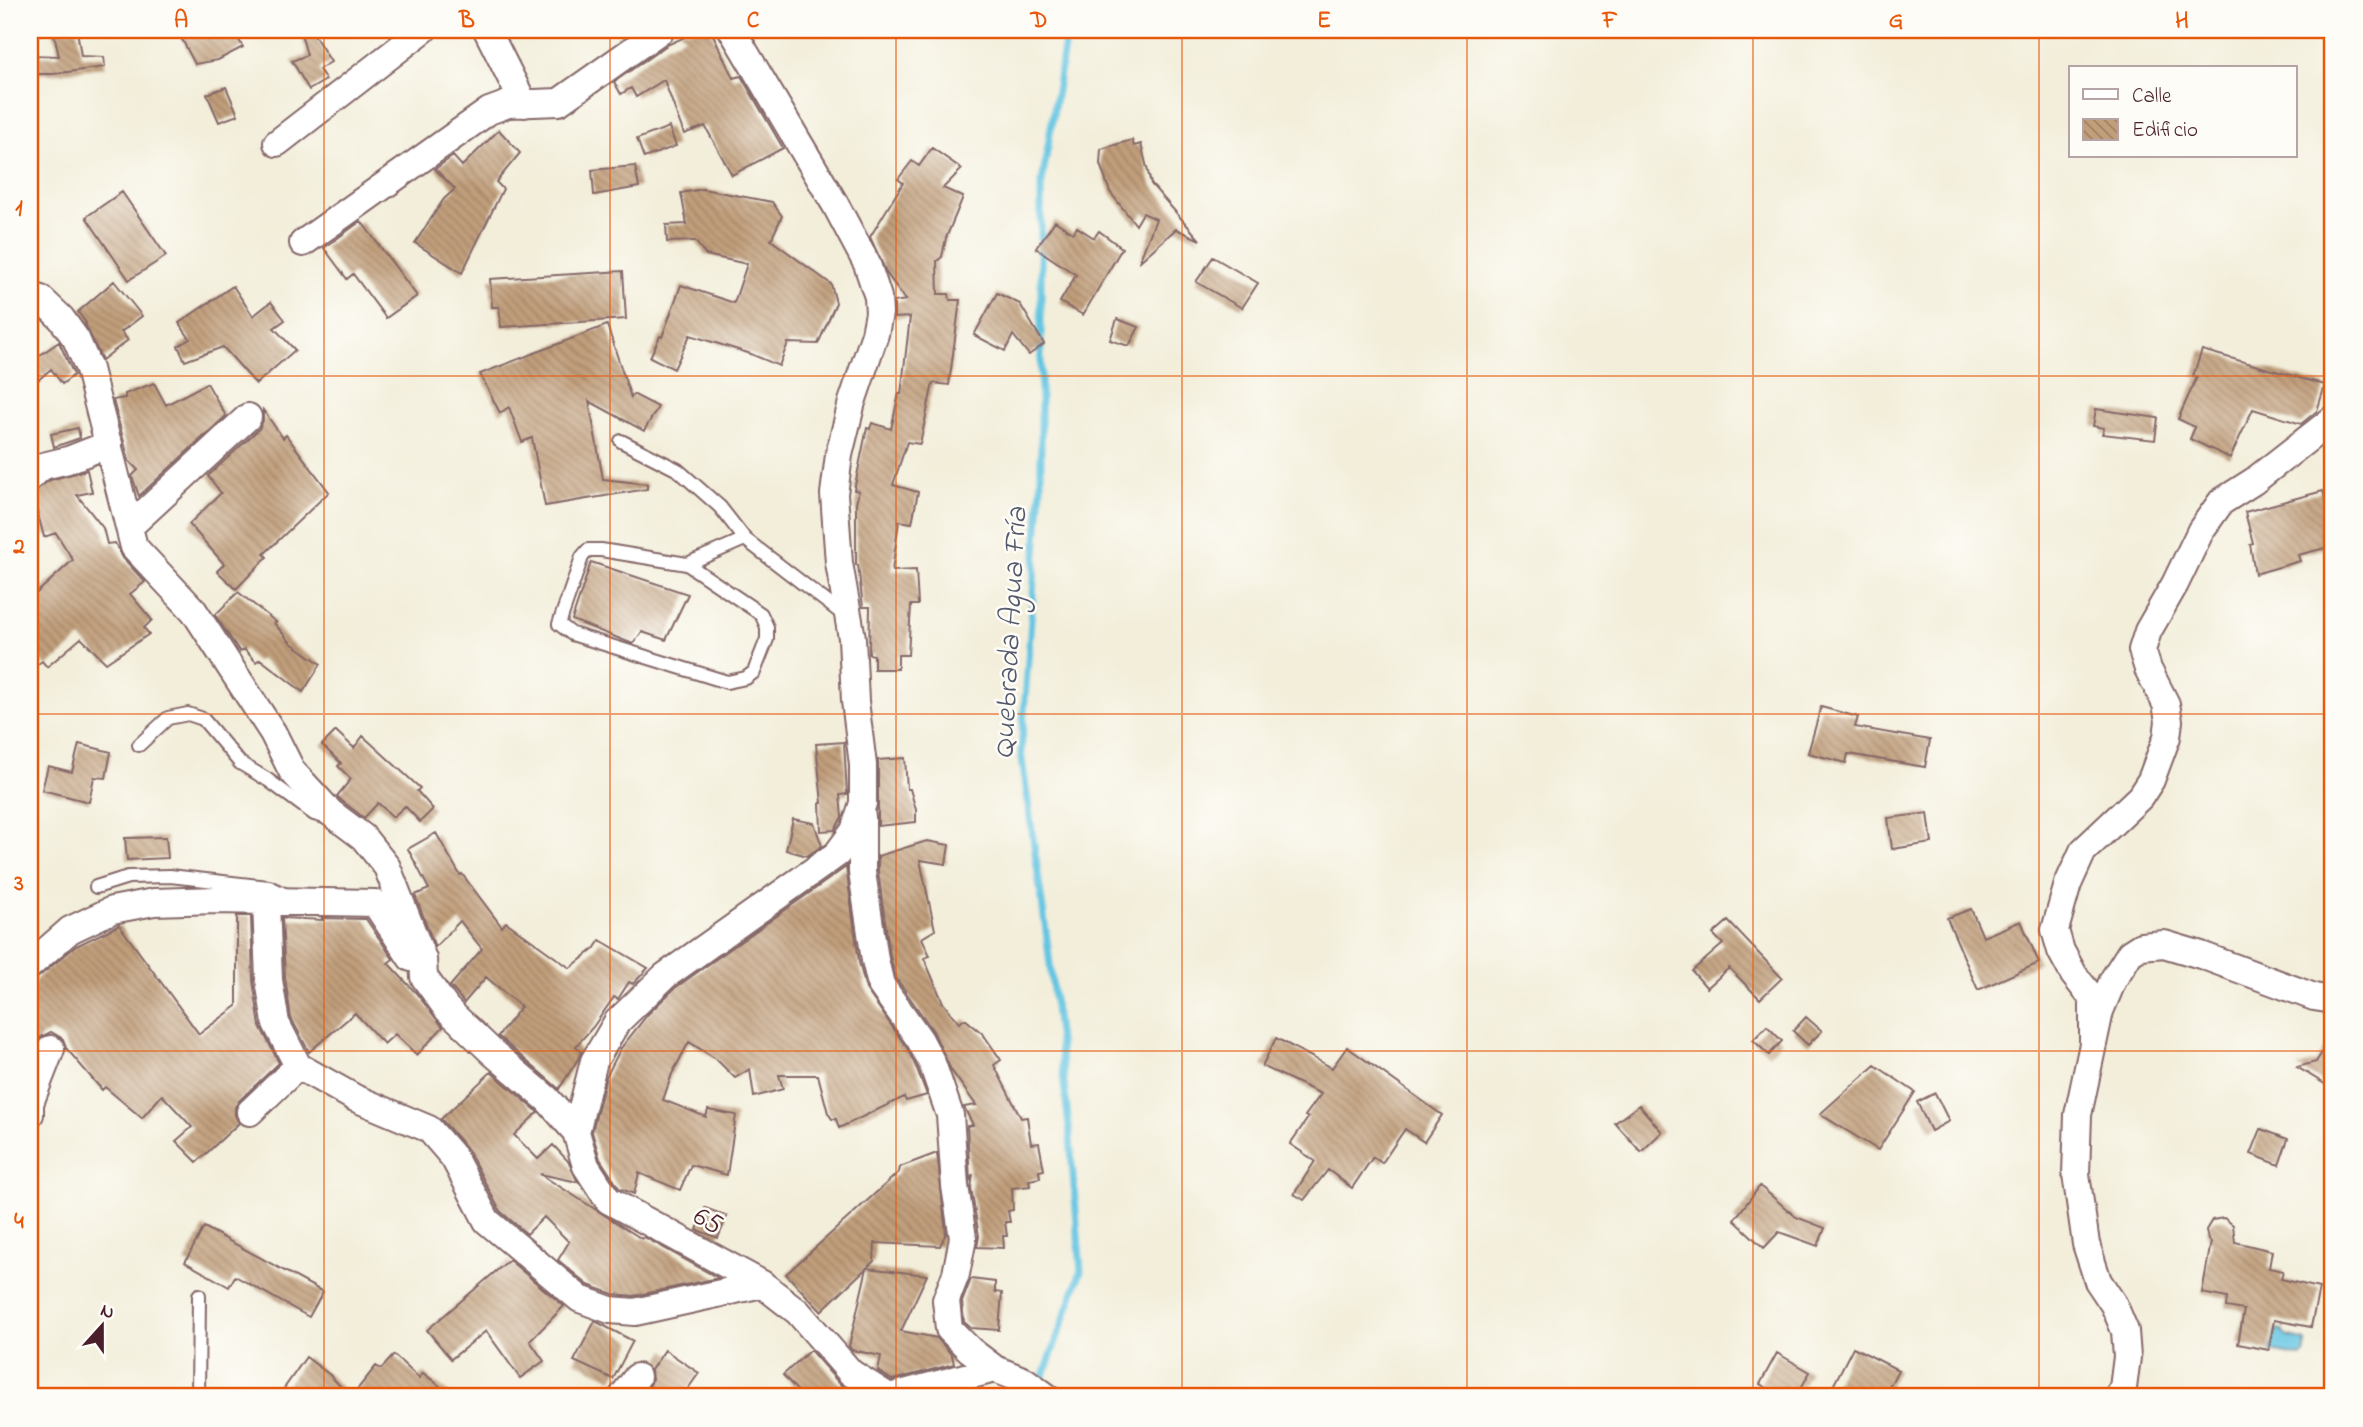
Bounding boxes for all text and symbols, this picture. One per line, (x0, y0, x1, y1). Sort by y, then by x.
text: A (174, 5, 188, 38)
text: B (458, 5, 475, 38)
text: C (747, 5, 760, 38)
text: D (1030, 5, 1047, 38)
text: E (1317, 5, 1331, 38)
text: F (1602, 5, 1618, 38)
text: G (1889, 5, 1903, 38)
text: H (2175, 5, 2189, 38)
legend (2069, 66, 2296, 158)
text: Calle (2132, 82, 2172, 112)
text: Edificio (2132, 116, 2198, 146)
text: 1 (15, 193, 23, 226)
water label: Quebrada Agua Fría (983, 505, 1041, 760)
text: 2 (12, 531, 25, 564)
text: 3 (13, 868, 24, 901)
street label: 65 (685, 1197, 730, 1247)
text: 4 (14, 1206, 24, 1239)
north arrow (66, 1290, 136, 1360)
text: N (96, 1298, 118, 1327)

